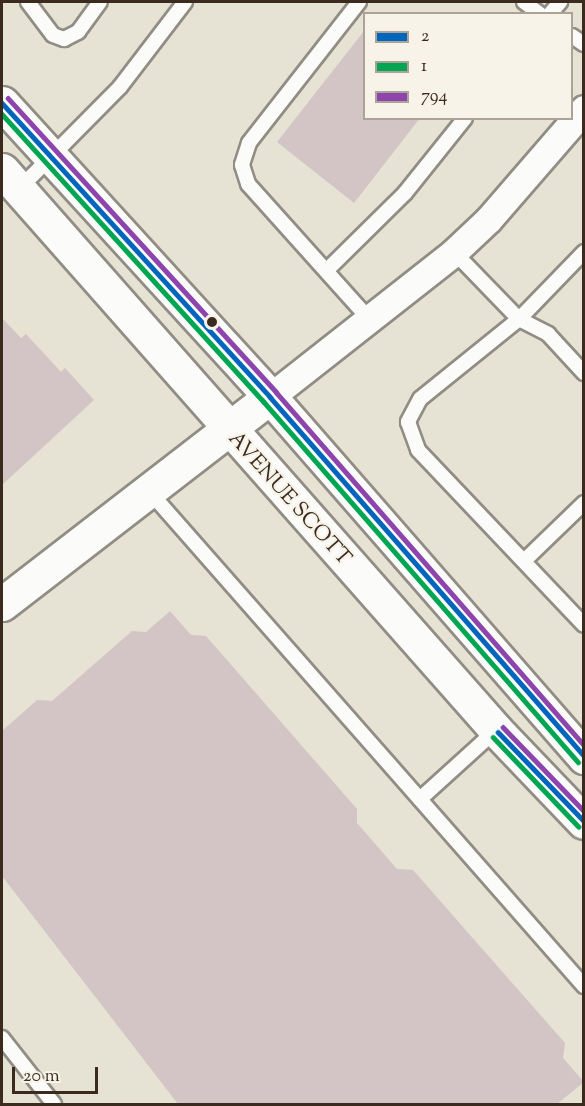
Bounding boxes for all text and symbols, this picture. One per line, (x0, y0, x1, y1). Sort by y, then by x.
legend (363, 12, 573, 120)
text: 2 (421, 24, 429, 50)
text: 1 (421, 54, 427, 80)
text: 794 (421, 84, 448, 110)
unlabelled marker (206, 316, 218, 328)
street label: AVENUE SCOTT (222, 427, 356, 571)
scale bar (15, 1055, 100, 1093)
text: 20 m (23, 1064, 60, 1090)

